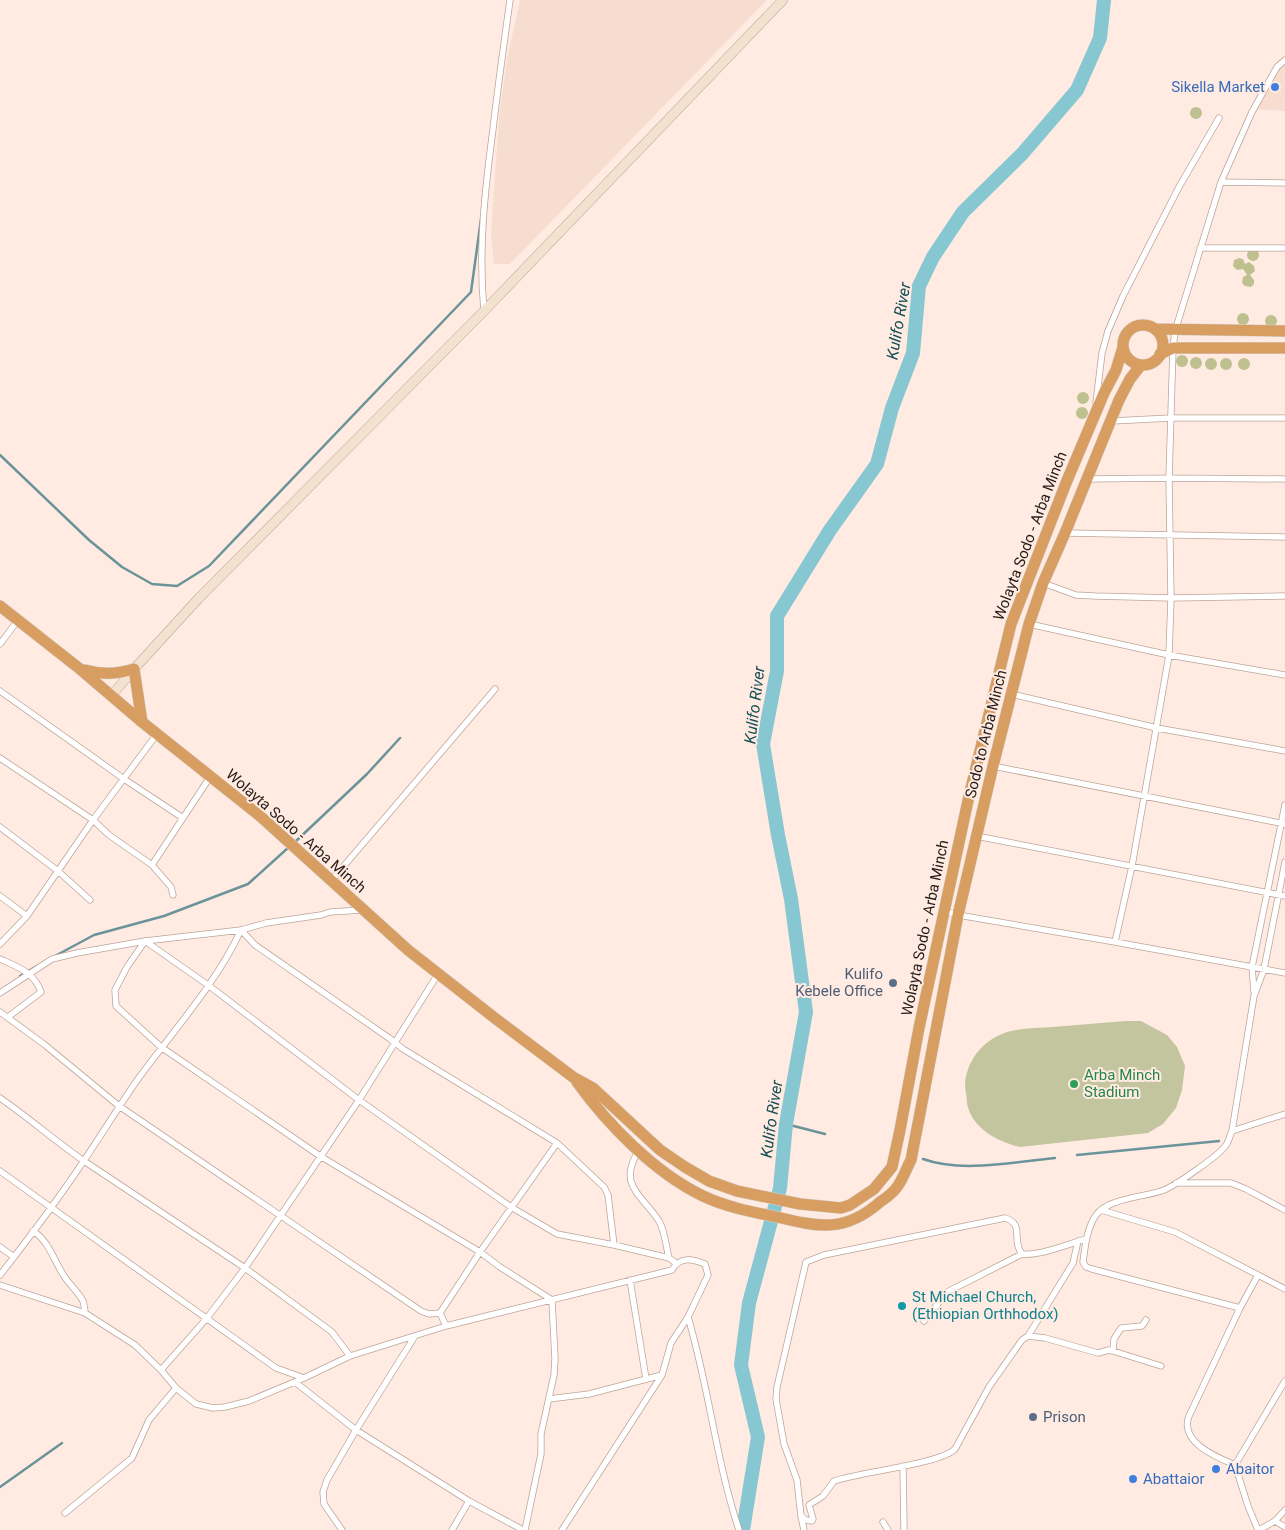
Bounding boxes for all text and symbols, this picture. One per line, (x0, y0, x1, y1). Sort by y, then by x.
place label: Sikella Market (1171, 78, 1265, 96)
marker: Sikella Market (1269, 81, 1281, 93)
water label: Kulifo River (882, 280, 915, 361)
street label: Wolayta Sodo - Arba Minch (989, 449, 1071, 623)
water label: Kulifo River (740, 664, 769, 745)
street label: Sodo to Arba Minch (961, 668, 1011, 800)
street label: Wolayta Sodo - Arba Minch (222, 765, 370, 897)
street label: Wolayta Sodo - Arba Minch (898, 838, 952, 1018)
place label: Kulifo Kebele Office (795, 965, 883, 1000)
marker: Kulifo Kebele Office (887, 977, 899, 989)
place label: Arba Minch Stadium (1084, 1066, 1160, 1101)
water label: Kulifo River (757, 1078, 786, 1159)
marker: Arba Minch Stadium (1068, 1078, 1080, 1090)
place label: St Michael Church, (Ethiopian Orthhodox) (912, 1288, 1059, 1323)
marker: St Michael Church, (Ethiopian Orthhodox) (896, 1300, 908, 1312)
place label: Prison (1043, 1408, 1086, 1426)
marker: Prison (1027, 1411, 1039, 1423)
place label: Abaitor (1226, 1460, 1274, 1478)
marker: Abaitor (1210, 1463, 1222, 1475)
place label: Abattaior (1143, 1470, 1205, 1488)
marker: Abattaior (1127, 1473, 1139, 1485)

